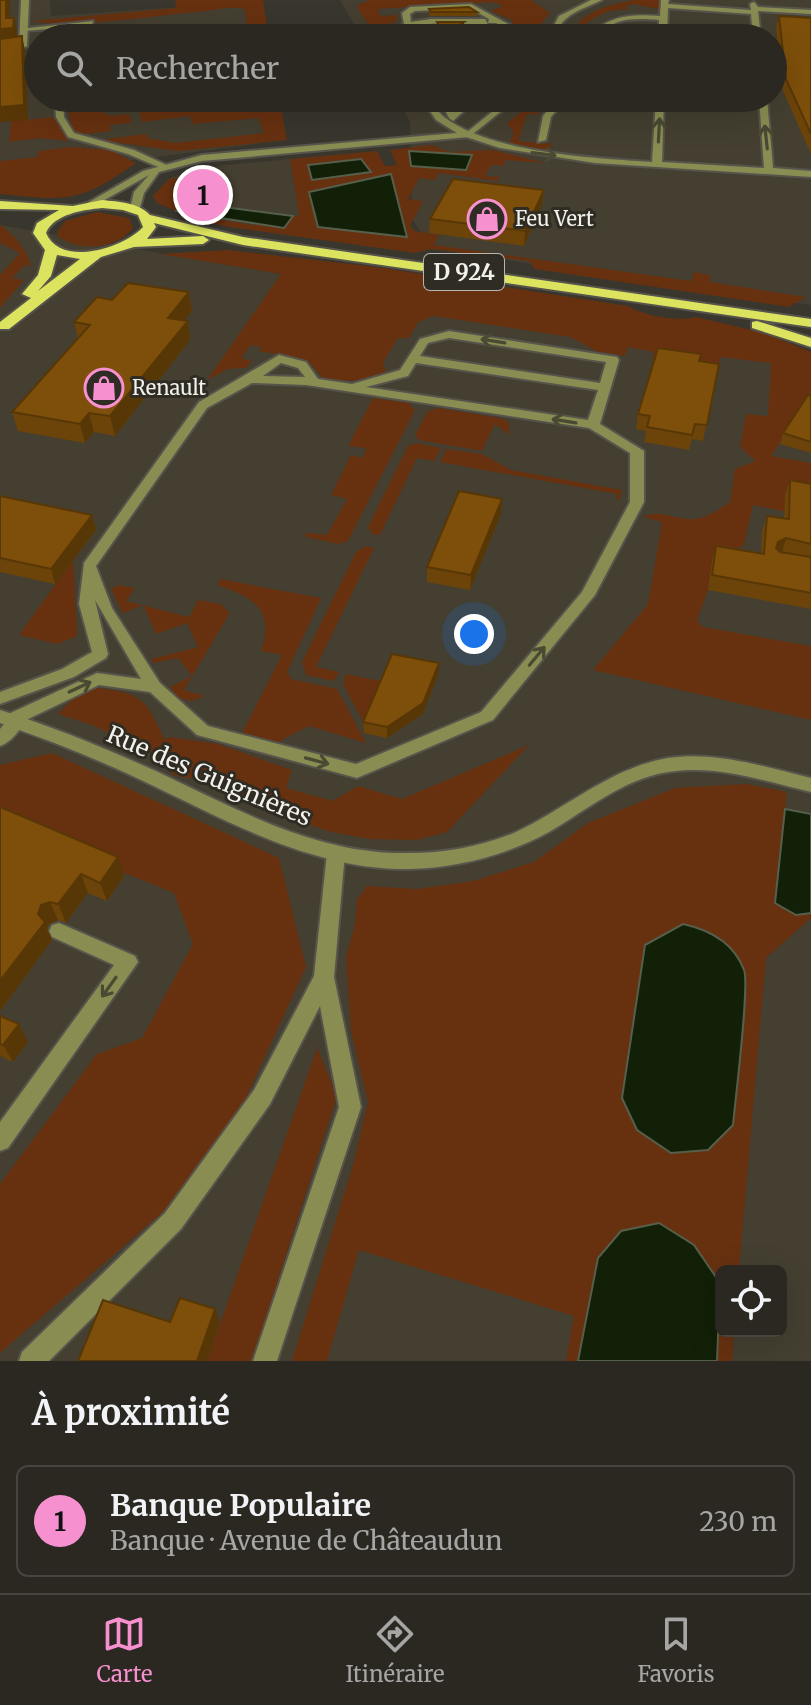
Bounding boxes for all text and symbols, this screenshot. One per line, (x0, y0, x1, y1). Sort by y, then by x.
search box (24, 24, 787, 112)
icon: search (52, 46, 96, 90)
text: Rechercher (116, 49, 279, 87)
one-way arrow (651, 117, 666, 144)
one-way arrow (759, 124, 774, 151)
one-way arrow (531, 147, 556, 162)
pin: 1 (177, 165, 229, 225)
shop icon: Feu Vert (466, 198, 508, 240)
place label: Feu Vert (515, 206, 594, 231)
road number: D 924 (424, 254, 504, 290)
one-way arrow (481, 333, 506, 348)
shop icon: Renault (83, 367, 125, 409)
place label: Renault (132, 375, 206, 400)
one-way arrow (552, 413, 577, 428)
your location (454, 614, 494, 654)
one-way arrow (528, 646, 546, 667)
one-way arrow (68, 678, 92, 693)
street label: Rue des Guignières (102, 718, 316, 833)
one-way arrow (304, 754, 330, 769)
one-way arrow (101, 976, 118, 997)
map controls (715, 1265, 787, 1337)
button: locate (715, 1265, 787, 1337)
text: À proximité (32, 1392, 230, 1434)
text: Banque Populaire (110, 1486, 371, 1524)
text: 1 (54, 1505, 66, 1538)
text: 230 m (699, 1505, 777, 1538)
text: Banque · Avenue de Châteaudun (110, 1524, 503, 1557)
tab: Carte (97, 1612, 152, 1688)
tab: Itinéraire (346, 1612, 444, 1688)
tab: Favoris (638, 1612, 714, 1688)

